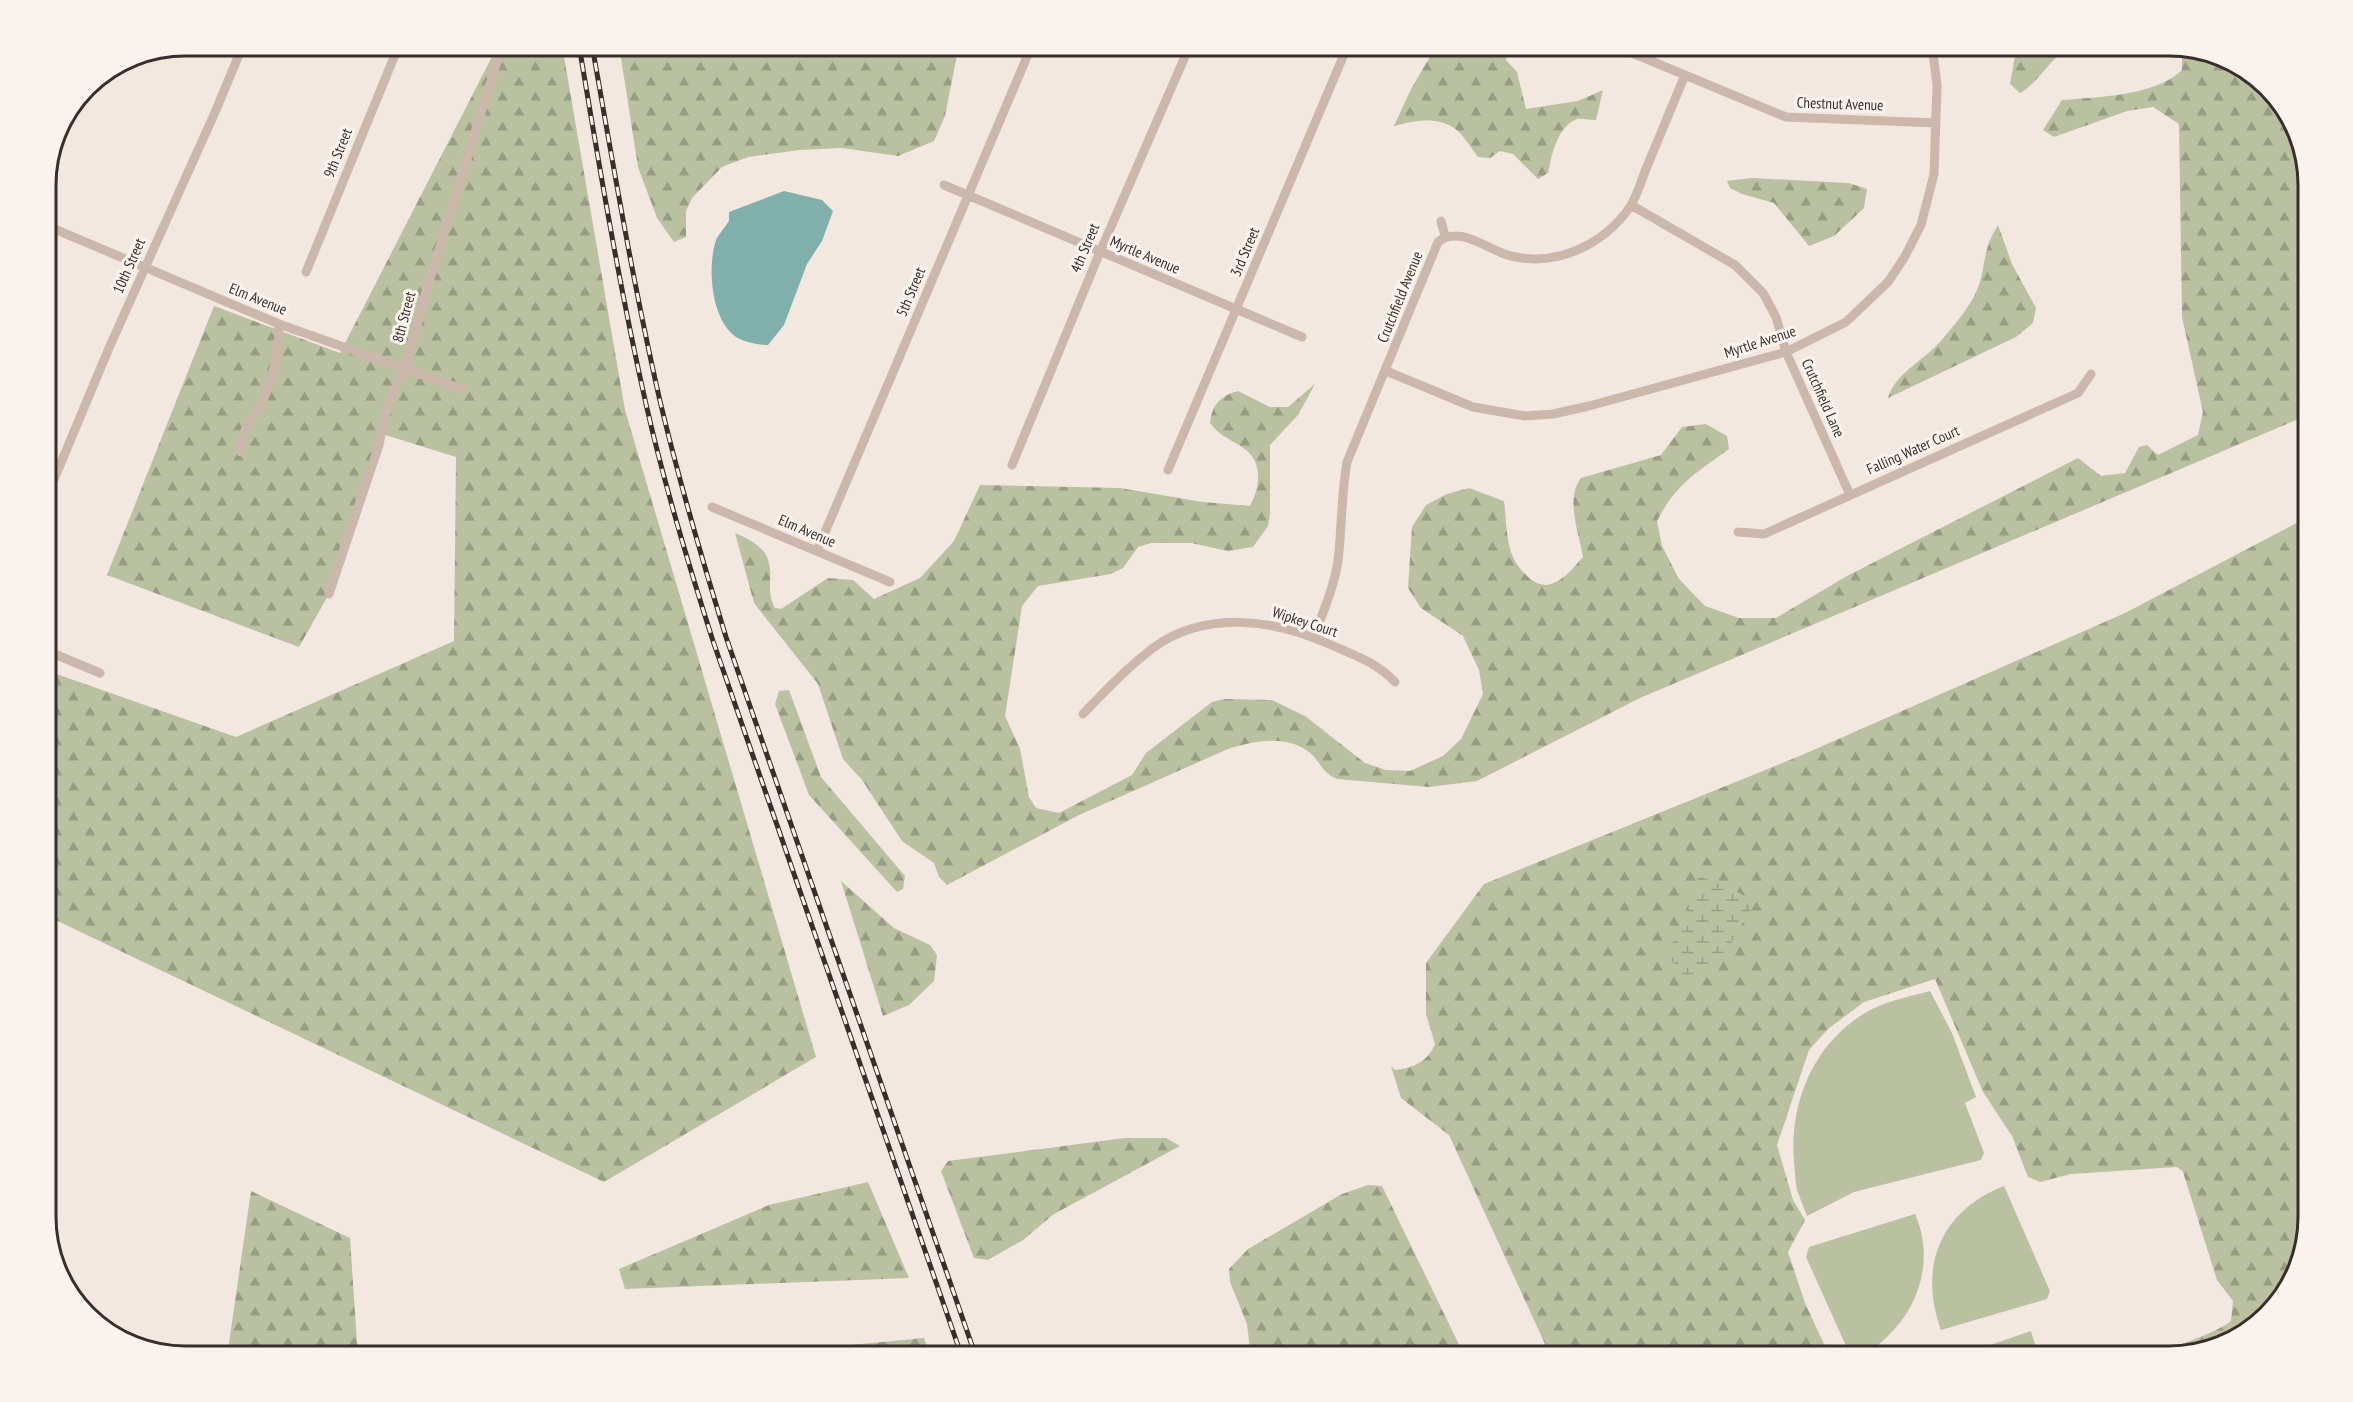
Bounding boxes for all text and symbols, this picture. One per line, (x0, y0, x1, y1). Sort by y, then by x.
street label: Chestnut Avenue (1796, 92, 1884, 115)
street label: 9th Street (319, 125, 356, 180)
street label: 4th Street (1066, 220, 1103, 275)
street label: 3rd Street (1226, 224, 1263, 279)
street label: Myrtle Avenue (1107, 231, 1183, 278)
street label: 10th Street (108, 235, 149, 296)
street label: Crutchfield Avenue (1373, 248, 1426, 345)
street label: 5th Street (892, 264, 929, 319)
street label: Elm Avenue (227, 278, 290, 319)
street label: 8th Street (388, 289, 419, 344)
street label: Myrtle Avenue (1722, 321, 1798, 362)
street label: Crutchfield Lane (1798, 356, 1849, 440)
street label: Falling Water Court (1863, 421, 1962, 478)
street label: Elm Avenue (776, 510, 839, 551)
street label: Wipkey Court (1270, 602, 1340, 641)

